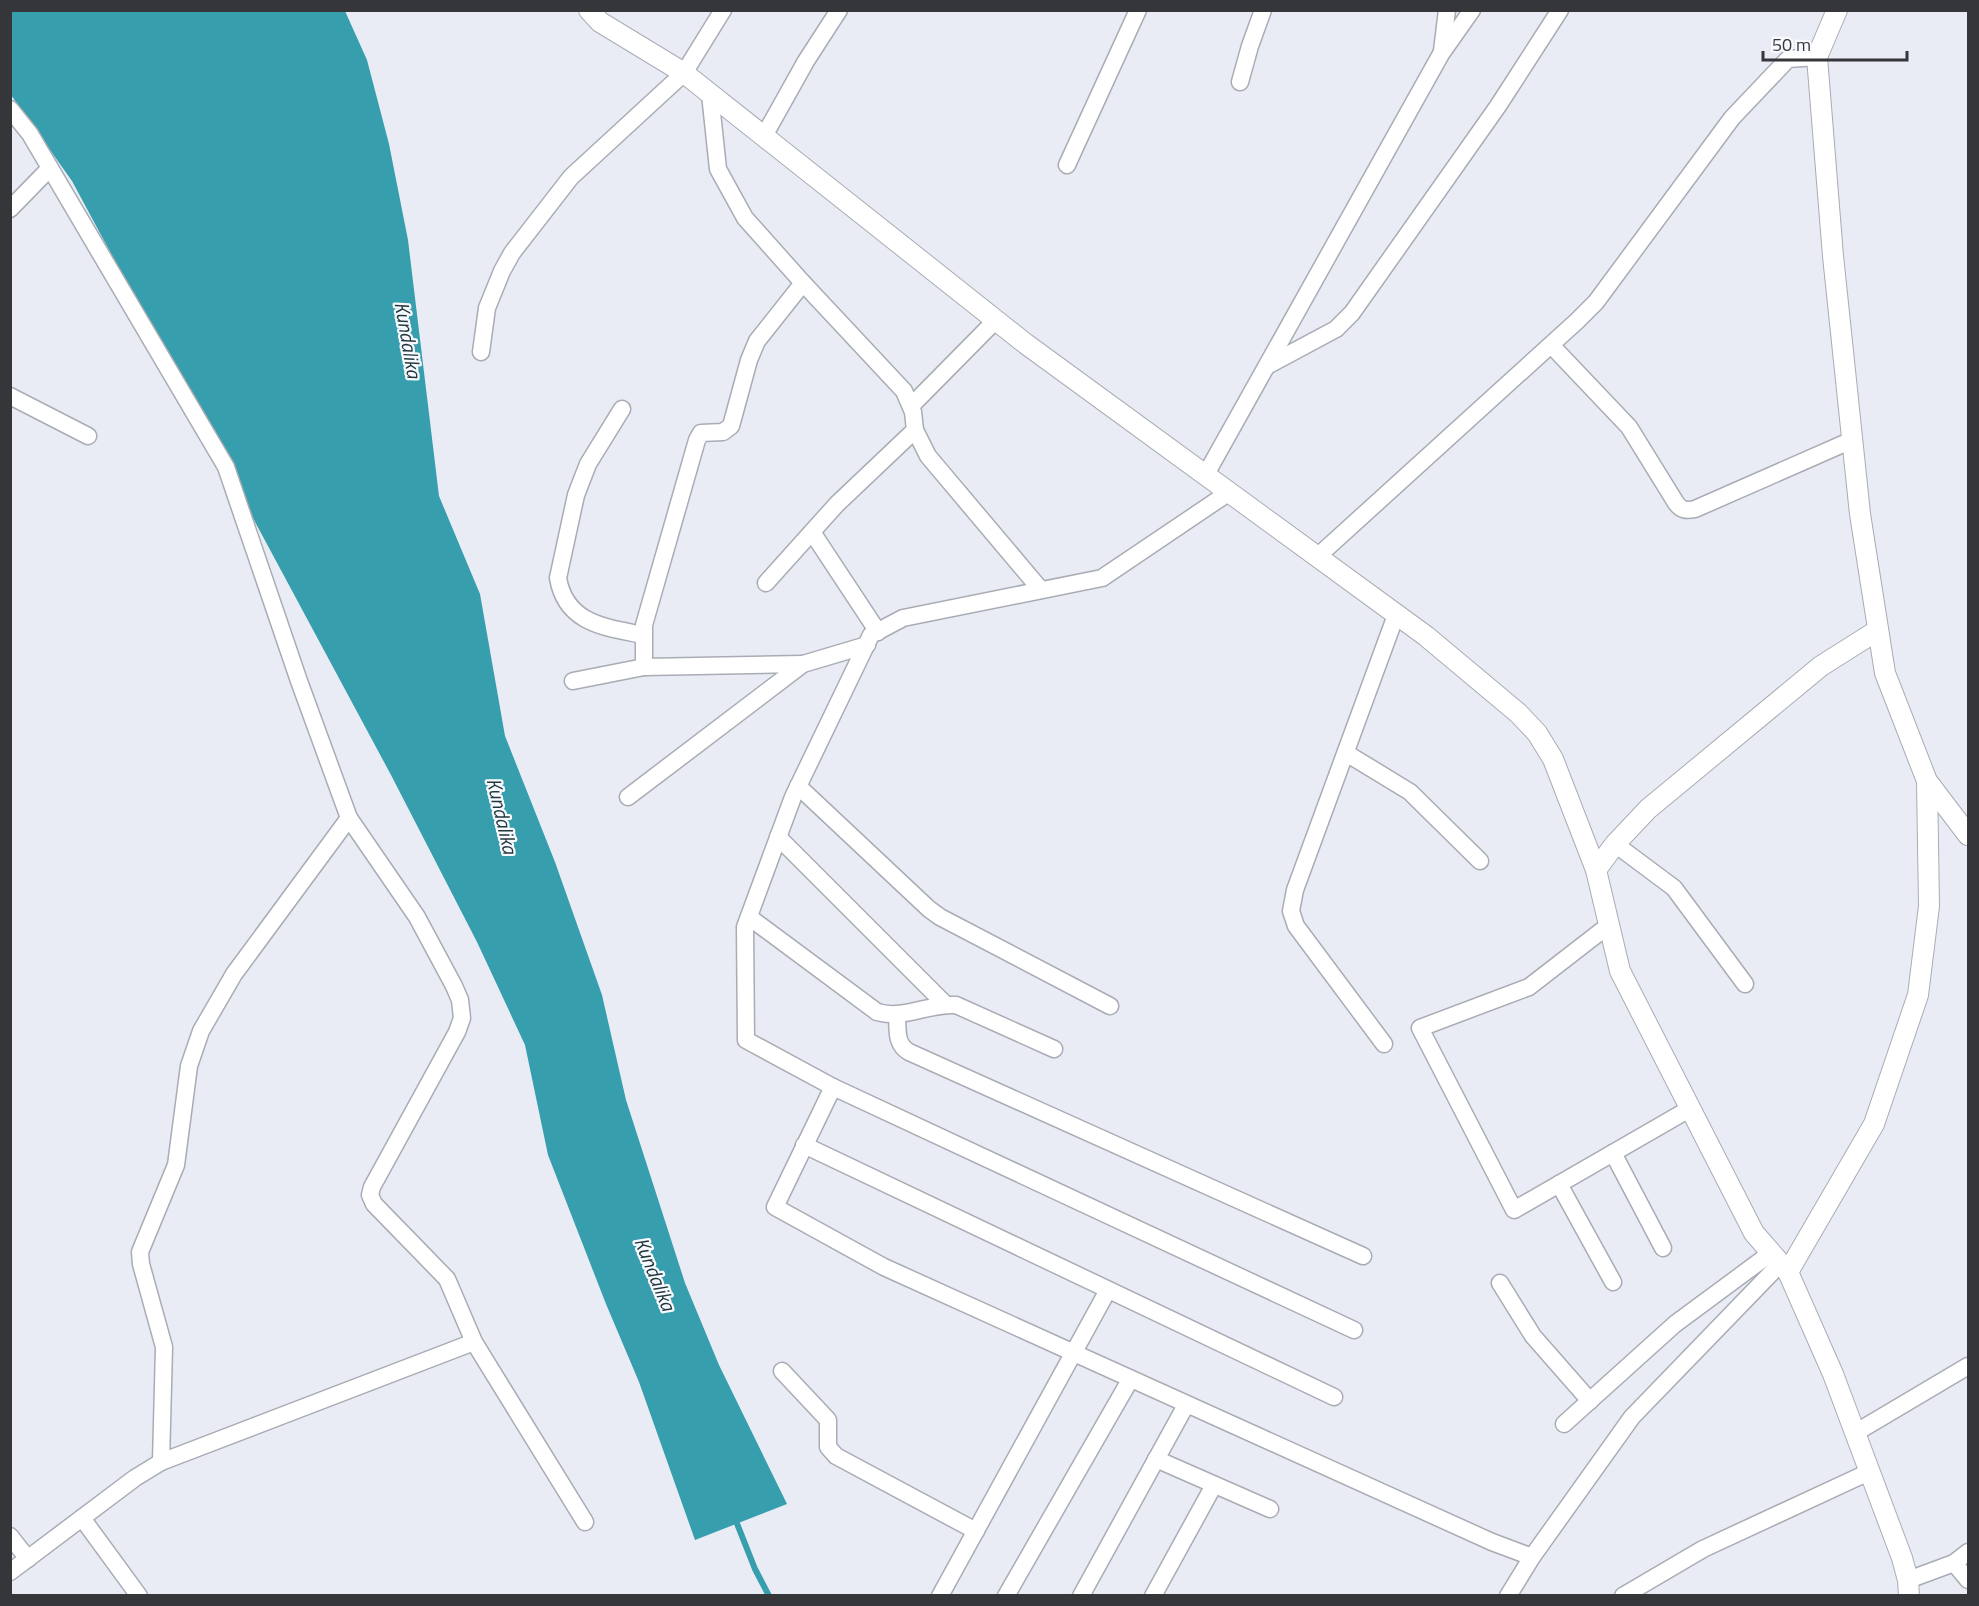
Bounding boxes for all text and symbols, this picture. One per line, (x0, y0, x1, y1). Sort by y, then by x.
scale bar (1763, 24, 1907, 62)
text: 50 m (1772, 31, 1811, 58)
water label: Kundalika (387, 299, 431, 382)
water label: Kundalika (479, 775, 526, 858)
water label: Kundalika (627, 1232, 685, 1316)

